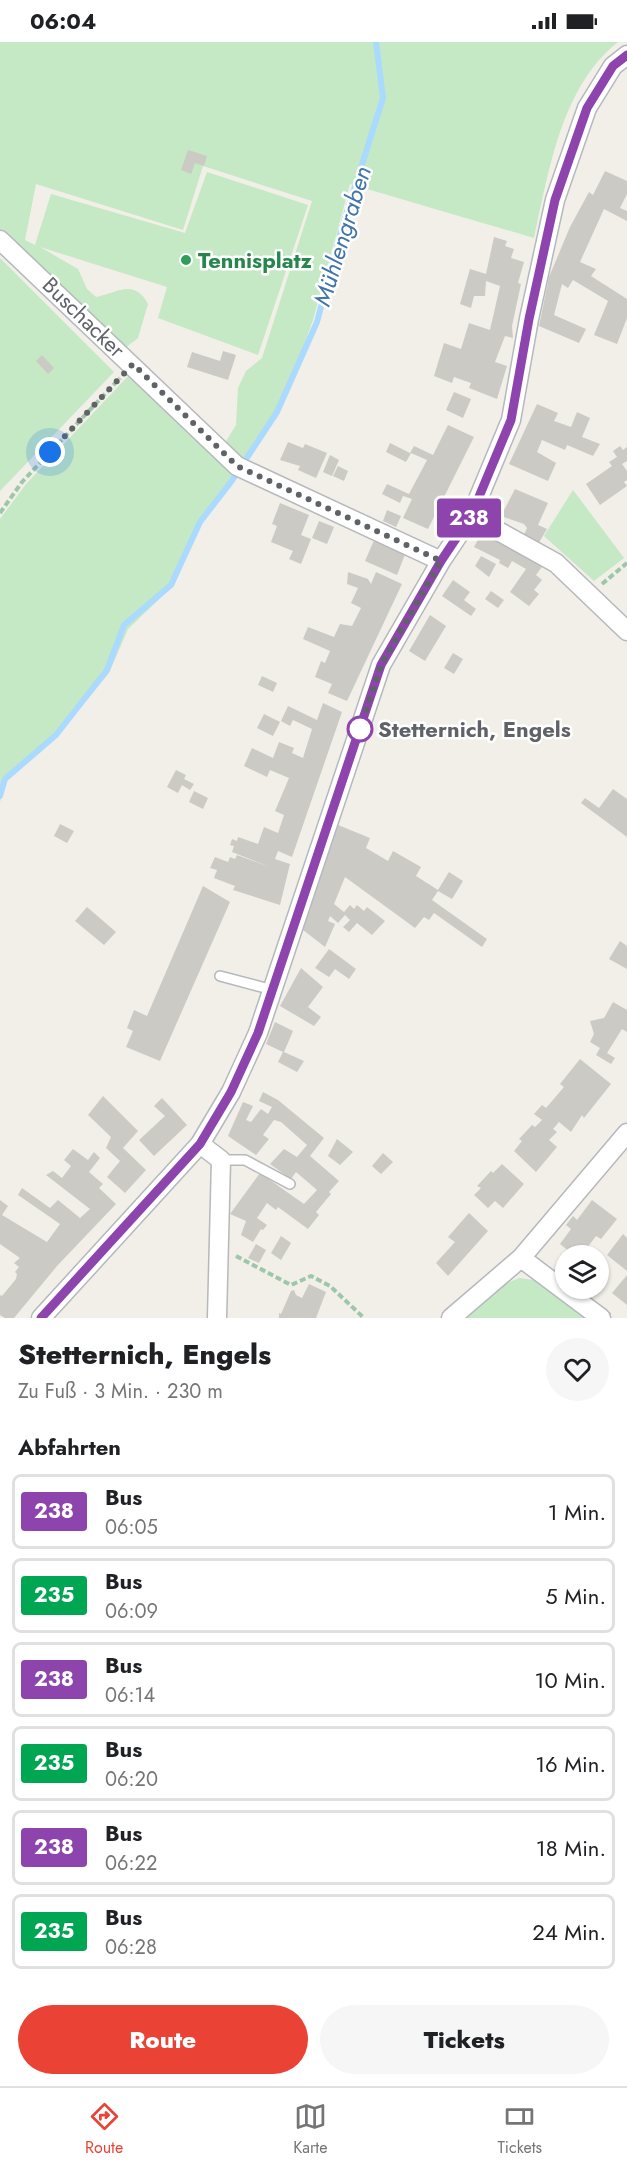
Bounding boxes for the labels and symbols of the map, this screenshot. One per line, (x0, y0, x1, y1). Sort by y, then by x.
water label: Mühlengraben (304, 162, 380, 310)
place label: Tennisplatz (198, 244, 313, 276)
marker: Tennisplatz (179, 253, 193, 267)
street label: Buschacker (35, 269, 133, 365)
your location (35, 437, 65, 467)
line badge: 238 (434, 498, 504, 538)
place label: Stetternich, Engels (378, 713, 571, 745)
marker: Stetternich, Engels (347, 716, 373, 742)

